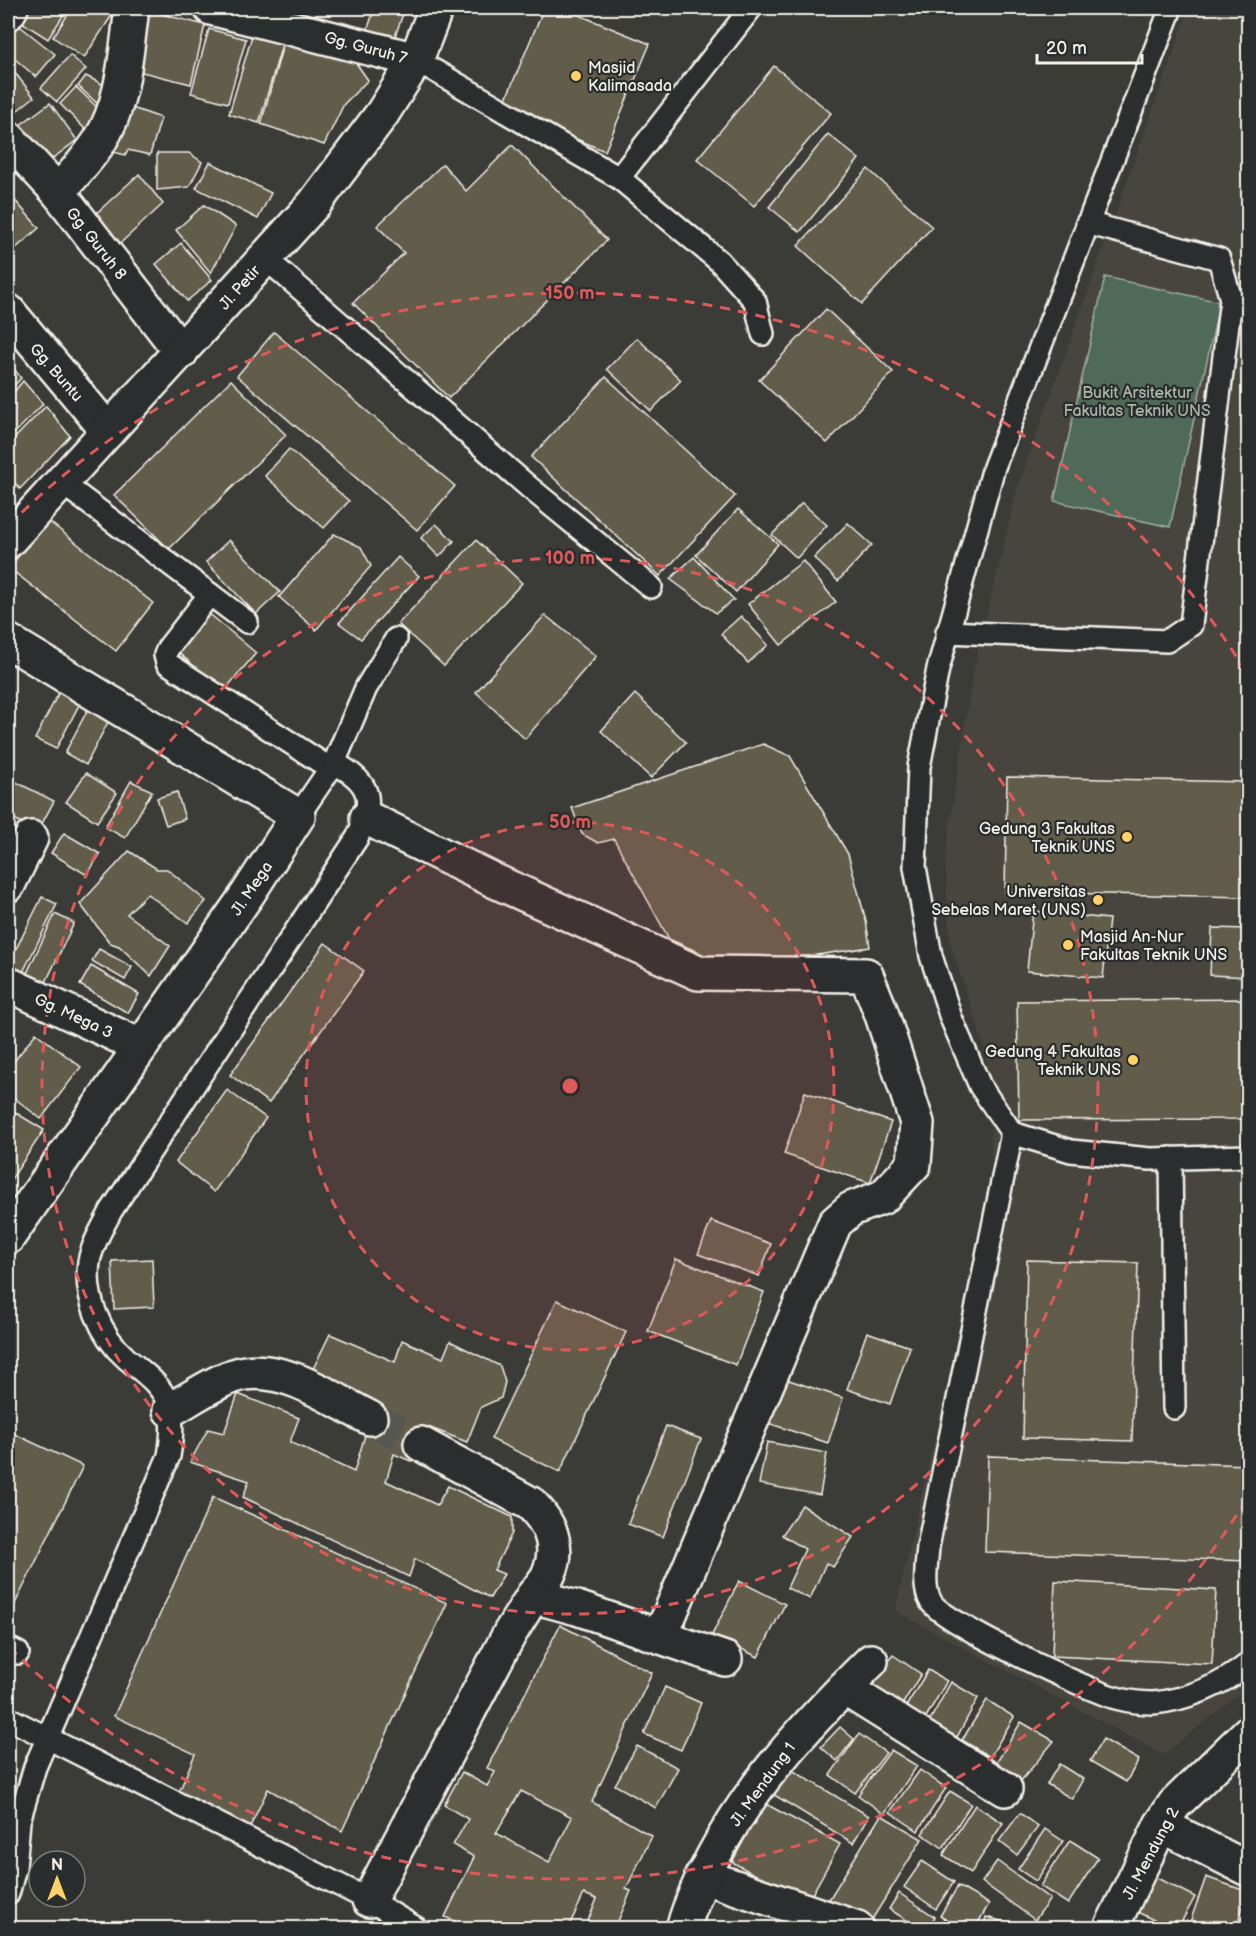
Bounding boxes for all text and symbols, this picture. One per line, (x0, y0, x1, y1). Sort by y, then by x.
scale bar (1037, 27, 1142, 65)
street label: Gg. Guruh 7 (322, 28, 409, 69)
text: 20 m (1046, 38, 1087, 59)
place label: Masjid Kalimasada (588, 59, 672, 96)
marker: Masjid Kalimasada (569, 69, 583, 83)
street label: Gg. Guruh 8 (62, 204, 130, 284)
street label: Jl. Petir (215, 262, 265, 314)
text: 150 m (545, 283, 595, 304)
street label: Gg. Buntu (25, 340, 86, 406)
park label: Bukit Arsitektur Fakultas Teknik UNS (1063, 384, 1211, 421)
text: 100 m (545, 548, 595, 569)
text: 50 m (549, 812, 591, 833)
place label: Gedung 3 Fakultas Teknik UNS (979, 820, 1115, 857)
marker: Gedung 3 Fakultas Teknik UNS (1120, 830, 1134, 844)
street label: Jl. Mega (227, 858, 277, 920)
place label: Universitas Sebelas Maret (UNS) (931, 883, 1086, 920)
marker: Universitas Sebelas Maret (UNS) (1091, 893, 1105, 907)
place label: Masjid An-Nur Fakultas Teknik UNS (1080, 928, 1227, 965)
marker: Masjid An-Nur Fakultas Teknik UNS (1061, 938, 1075, 952)
street label: Gg. Mega 3 (31, 990, 116, 1043)
place label: Gedung 4 Fakultas Teknik UNS (985, 1043, 1121, 1080)
marker: Gedung 4 Fakultas Teknik UNS (1126, 1053, 1140, 1067)
centre of rings (560, 1076, 580, 1096)
street label: Jl. Mendung 1 (726, 1739, 800, 1830)
street label: Jl. Mendung 2 (1119, 1804, 1184, 1903)
north arrow (27, 1849, 87, 1909)
text: N (51, 1856, 63, 1875)

